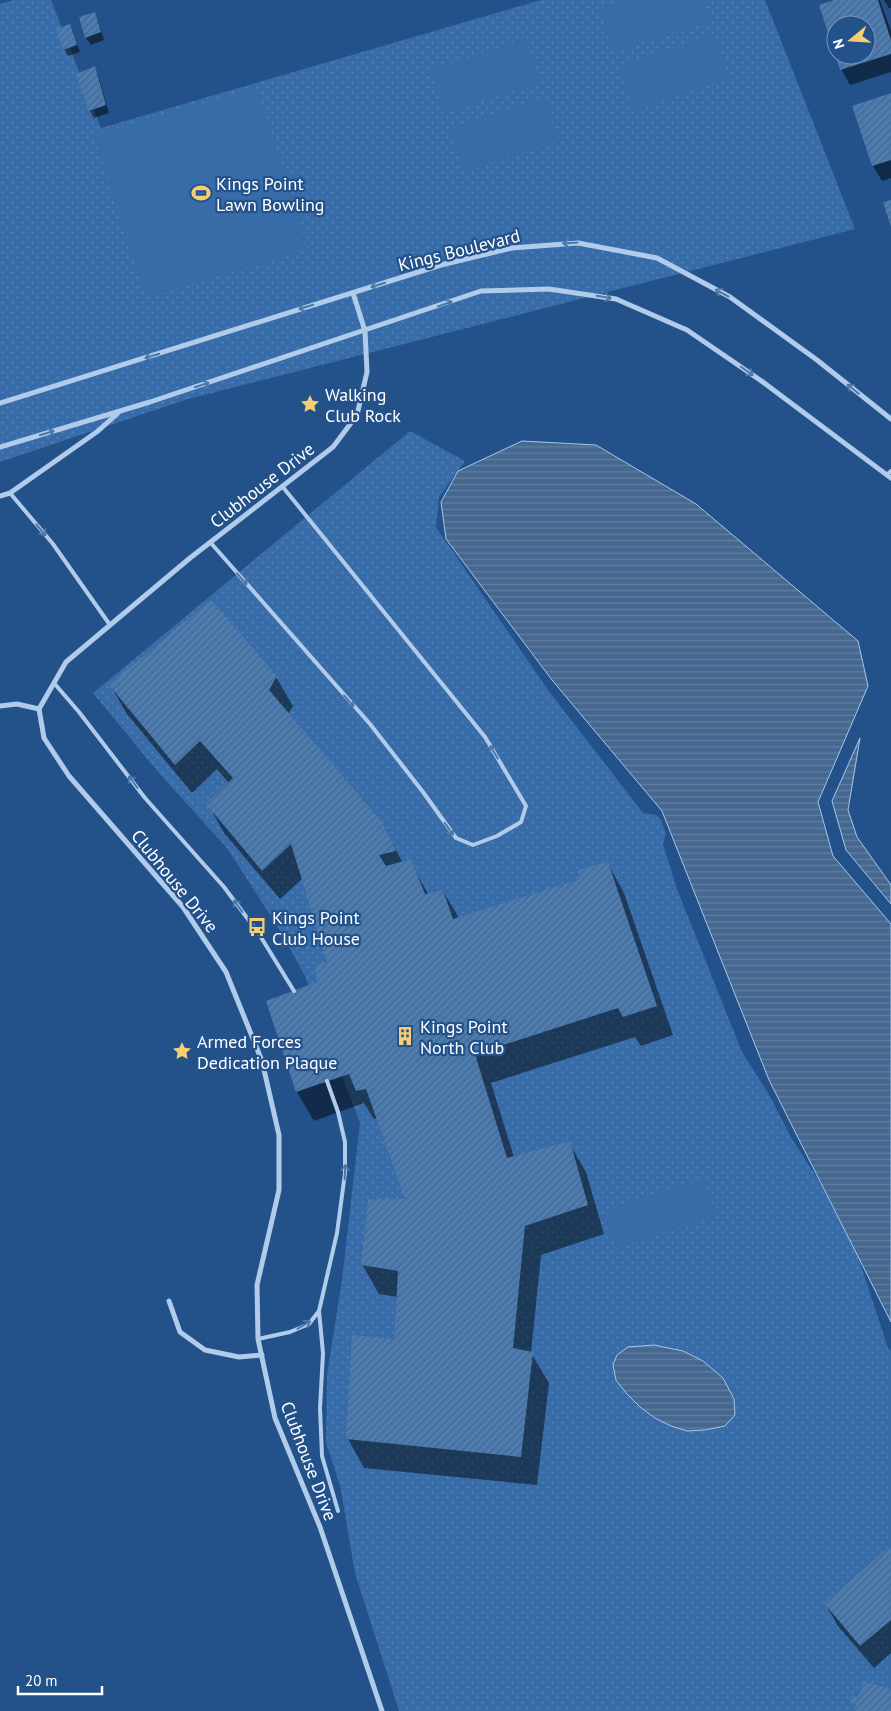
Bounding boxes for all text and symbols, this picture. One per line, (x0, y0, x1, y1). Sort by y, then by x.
north arrow (826, 15, 876, 65)
text: N (829, 37, 849, 51)
place label: Kings Point Lawn Bowling (216, 172, 325, 216)
sports icon: Kings Point Lawn Bowling (190, 182, 212, 204)
street label: Kings Boulevard (396, 224, 522, 276)
one-way arrow (562, 239, 578, 248)
one-way arrow (370, 281, 386, 291)
one-way arrow (716, 287, 730, 297)
one-way arrow (596, 292, 612, 302)
one-way arrow (436, 299, 452, 308)
one-way arrow (299, 303, 315, 313)
one-way arrow (144, 352, 160, 362)
one-way arrow (740, 366, 754, 376)
one-way arrow (194, 380, 209, 389)
place label: Walking Club Rock (325, 383, 401, 427)
one-way arrow (846, 384, 860, 394)
place icon: Walking Club Rock (299, 393, 321, 415)
one-way arrow (38, 427, 54, 437)
street label: Clubhouse Drive (205, 437, 319, 533)
one-way arrow (35, 524, 47, 537)
one-way arrow (236, 572, 248, 585)
one-way arrow (343, 694, 354, 707)
one-way arrow (489, 746, 499, 760)
one-way arrow (128, 775, 138, 789)
one-way arrow (444, 822, 454, 836)
street label: Clubhouse Drive (126, 825, 224, 937)
one-way arrow (233, 900, 244, 913)
place label: Kings Point Club House (272, 906, 360, 950)
bus stop icon: Kings Point Club House (246, 916, 268, 938)
place label: Kings Point North Club (420, 1015, 508, 1059)
building icon: Kings Point North Club (394, 1025, 416, 1047)
place label: Armed Forces Dedication Plaque (197, 1030, 337, 1074)
place icon: Armed Forces Dedication Plaque (171, 1040, 193, 1062)
one-way arrow (340, 1164, 349, 1180)
one-way arrow (297, 1319, 311, 1329)
street label: Clubhouse Drive (276, 1398, 342, 1524)
scale bar (18, 1664, 101, 1696)
text: 20 m (25, 1671, 58, 1690)

